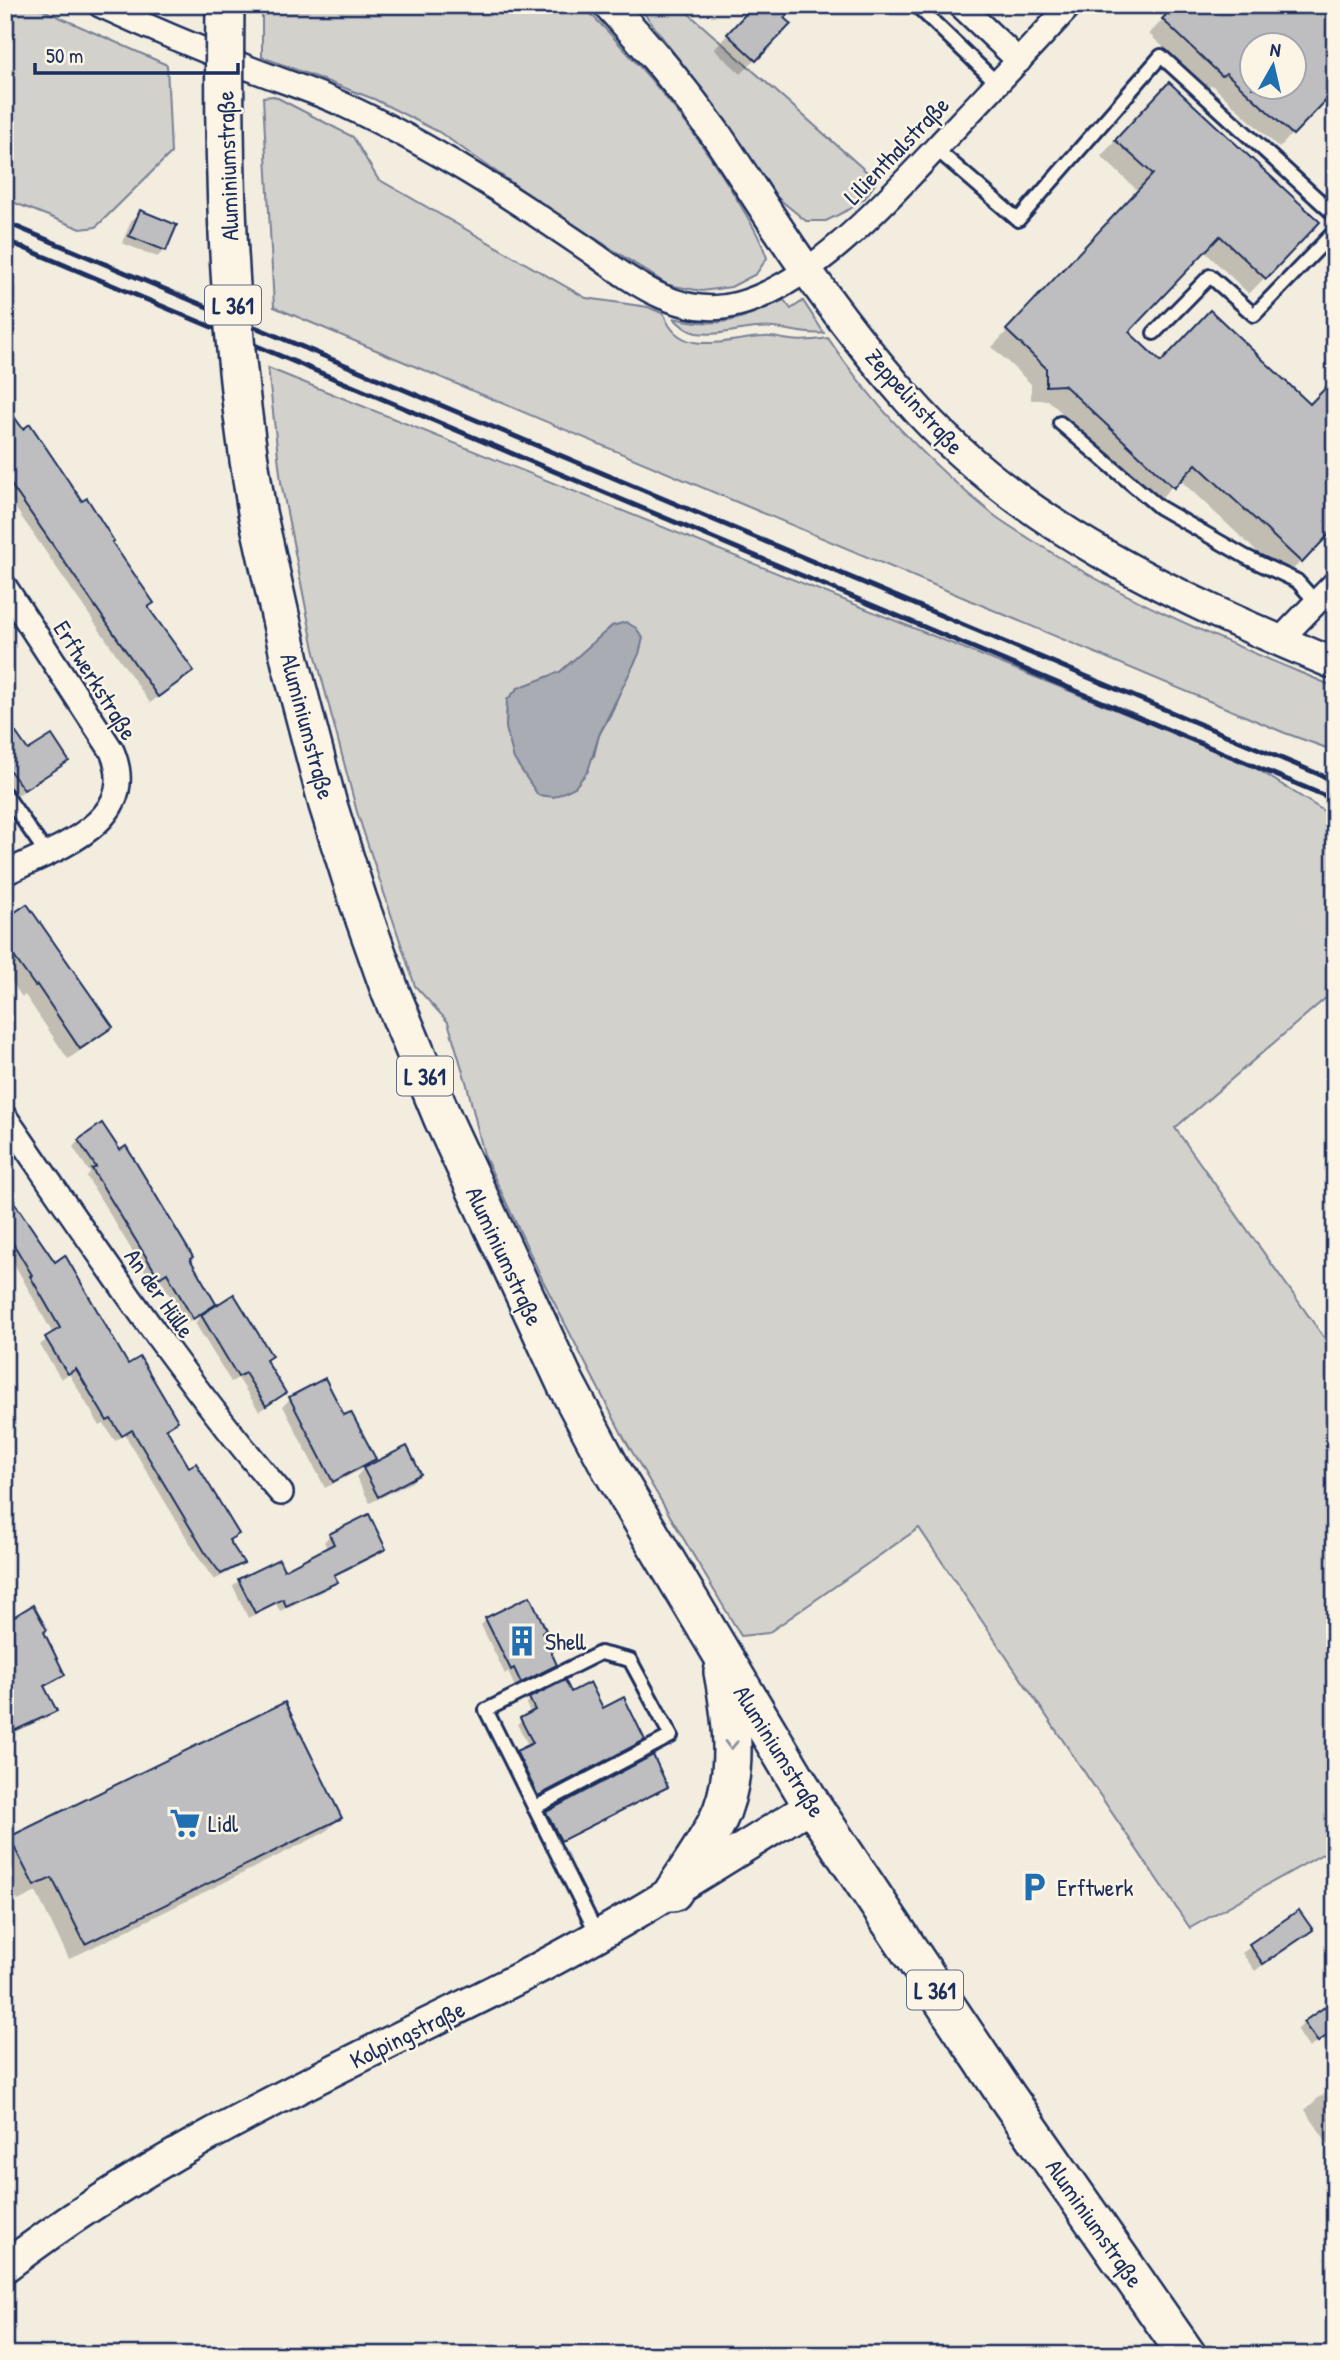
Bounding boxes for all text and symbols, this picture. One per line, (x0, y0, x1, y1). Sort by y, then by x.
scale bar (35, 32, 238, 76)
north arrow (1238, 32, 1308, 102)
text: N (1269, 36, 1282, 63)
text: 50 m (46, 41, 83, 70)
street label: Lilienthalstraße (836, 89, 956, 211)
street label: Aluminiumstraße (208, 90, 246, 241)
road number: L 361 (205, 286, 261, 324)
street label: Zeppelinstraße (859, 341, 972, 461)
street label: Erftwerkstraße (47, 614, 146, 746)
street label: Aluminiumstraße (273, 649, 343, 803)
road number: L 361 (397, 1056, 453, 1096)
street label: Aluminiumstraße (459, 1181, 551, 1331)
street label: An der Hülle (118, 1242, 203, 1345)
building icon: Shell (505, 1624, 539, 1658)
place label: Shell (545, 1625, 587, 1657)
street label: Aluminiumstraße (727, 1679, 834, 1823)
one-way arrow (723, 1741, 739, 1751)
supermarket icon: Lidl (168, 1806, 202, 1840)
place label: Lidl (208, 1807, 239, 1839)
parking icon: Erftwerk (1017, 1870, 1051, 1904)
place label: Erftwerk (1057, 1871, 1134, 1903)
road number: L 361 (907, 1970, 963, 2010)
street label: Kolpingstraße (344, 1992, 470, 2076)
street label: Aluminiumstraße (1039, 2152, 1151, 2294)

